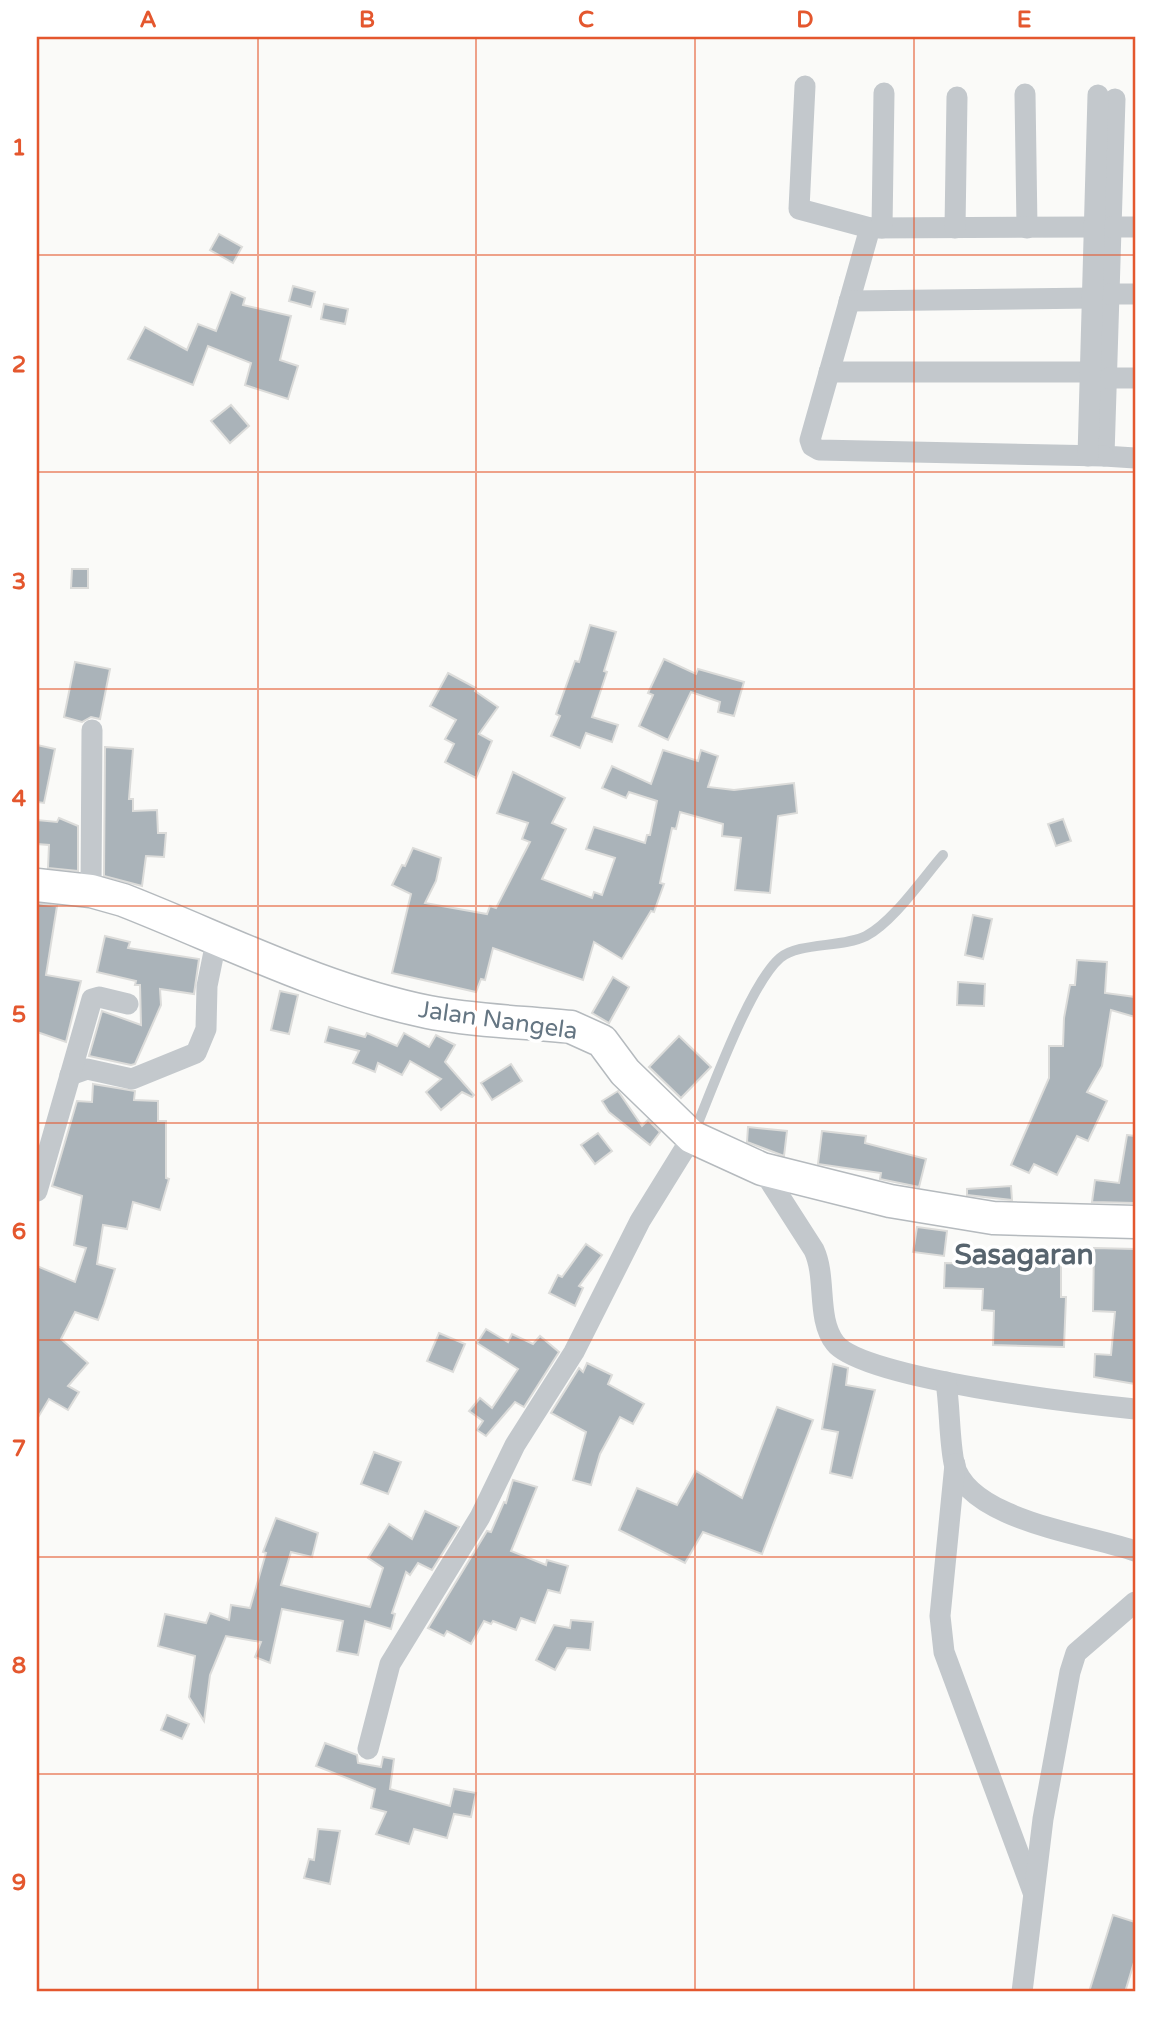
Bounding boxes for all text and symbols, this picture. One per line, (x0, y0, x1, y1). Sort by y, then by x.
text: A (139, 6, 157, 34)
text: B (359, 6, 375, 34)
text: C (578, 6, 594, 34)
text: D (796, 6, 814, 34)
text: E (1017, 6, 1031, 34)
text: 1 (12, 134, 26, 162)
text: 2 (12, 351, 26, 379)
text: 3 (12, 568, 26, 596)
text: 4 (12, 785, 27, 813)
street label: Jalan Nangela (416, 995, 579, 1046)
text: 5 (12, 1001, 26, 1029)
text: 6 (12, 1218, 26, 1246)
district label: Sasagaran (954, 1238, 1094, 1272)
text: 7 (12, 1435, 26, 1463)
text: 8 (12, 1652, 26, 1680)
text: 9 (12, 1869, 26, 1897)

